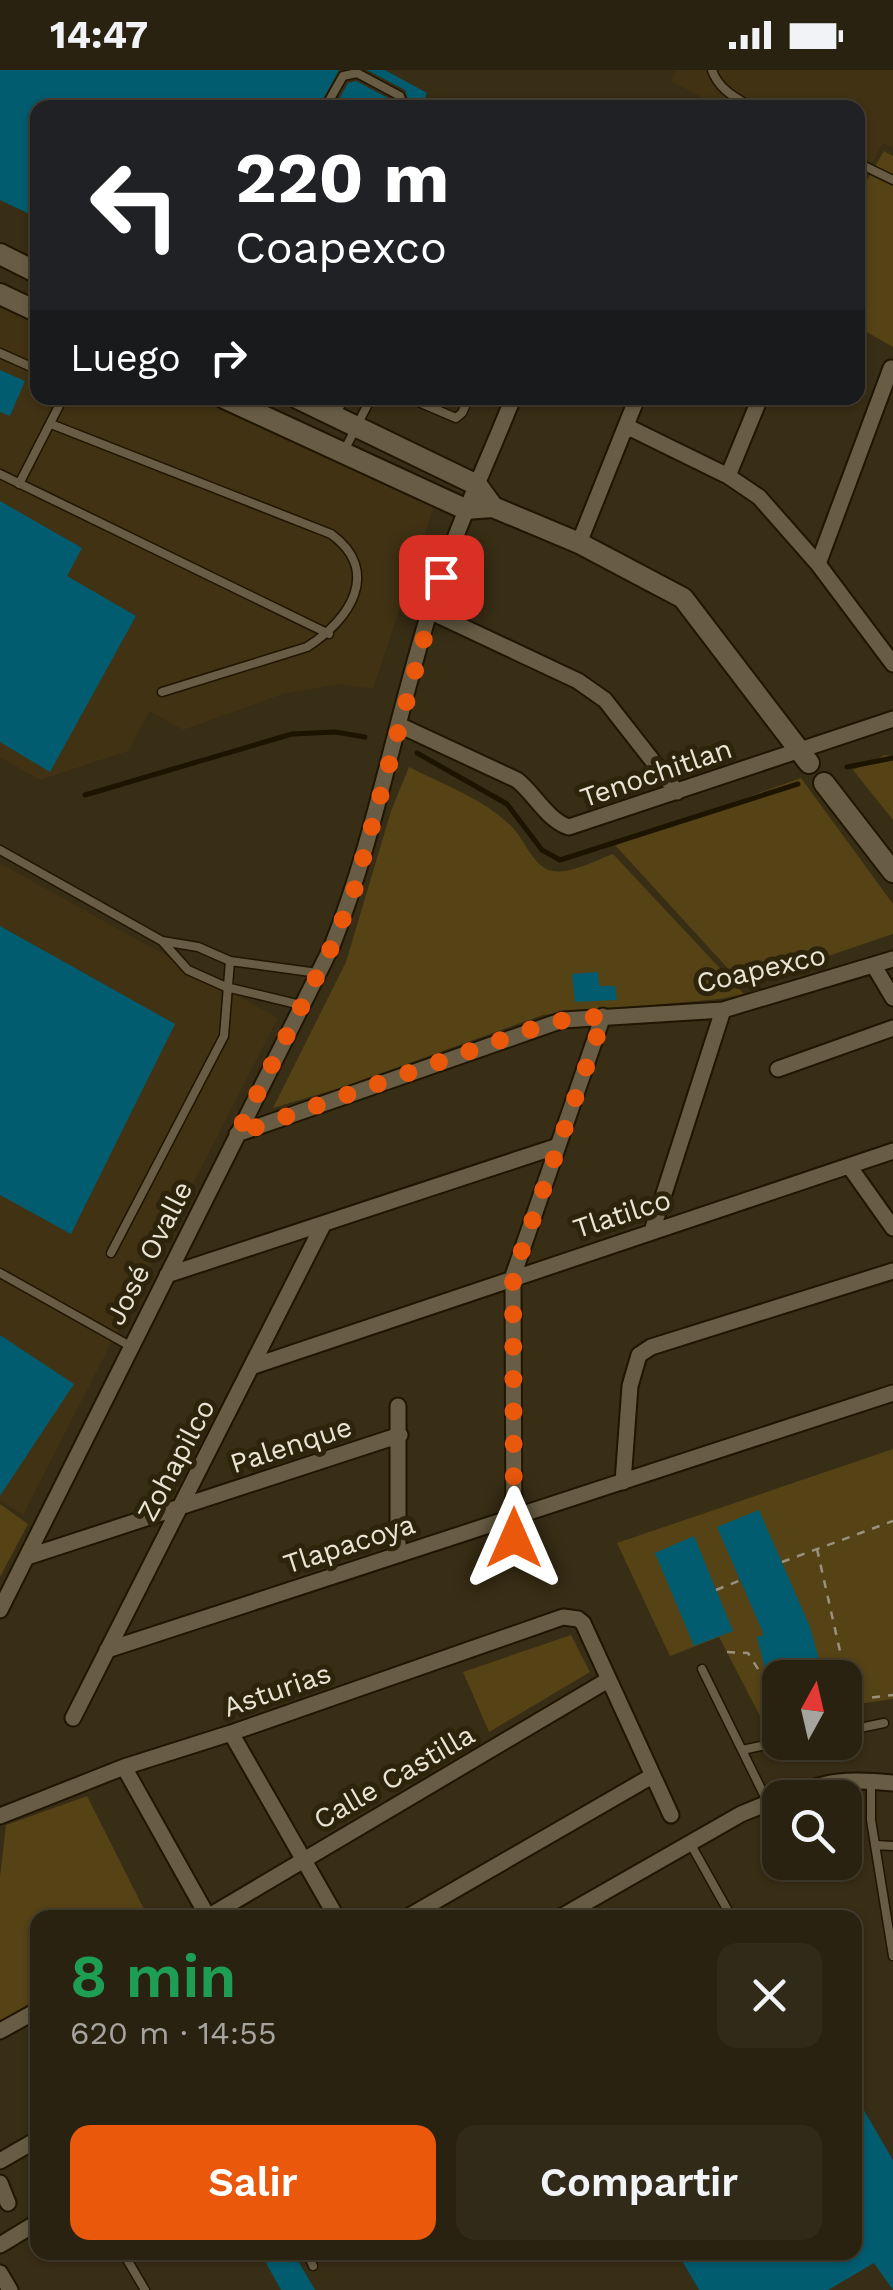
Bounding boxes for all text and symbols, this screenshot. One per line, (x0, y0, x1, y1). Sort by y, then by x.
text: 14:47 (50, 13, 148, 57)
text: 220 m (235, 137, 449, 219)
icon: left (70, 140, 200, 270)
text: Coapexco (235, 221, 447, 274)
icon: right (201, 330, 256, 385)
text: Luego (70, 336, 181, 380)
pin (399, 535, 484, 620)
icon: arrive (414, 550, 469, 605)
street label: Tenochitlan (576, 732, 736, 814)
street label: Coapexco (693, 938, 829, 1000)
street label: José Ovalle (99, 1175, 199, 1331)
street label: Tlatilco (569, 1183, 675, 1245)
street label: Zohapilco (130, 1394, 222, 1526)
street label: Palenque (226, 1410, 356, 1480)
position arrow (462, 1486, 566, 1590)
street label: Tlapacoya (279, 1507, 419, 1581)
street label: Asturias (219, 1656, 335, 1724)
north arrow (762, 1660, 862, 1760)
map controls (762, 1660, 862, 1880)
street label: Calle Castilla (308, 1718, 480, 1836)
button: search (762, 1780, 862, 1880)
text: 8 min (70, 1941, 237, 2012)
button: close (717, 1943, 822, 2048)
text: 620 m · 14:55 (70, 2014, 277, 2052)
button: Salir (70, 2125, 436, 2240)
button: Compartir (456, 2125, 822, 2240)

